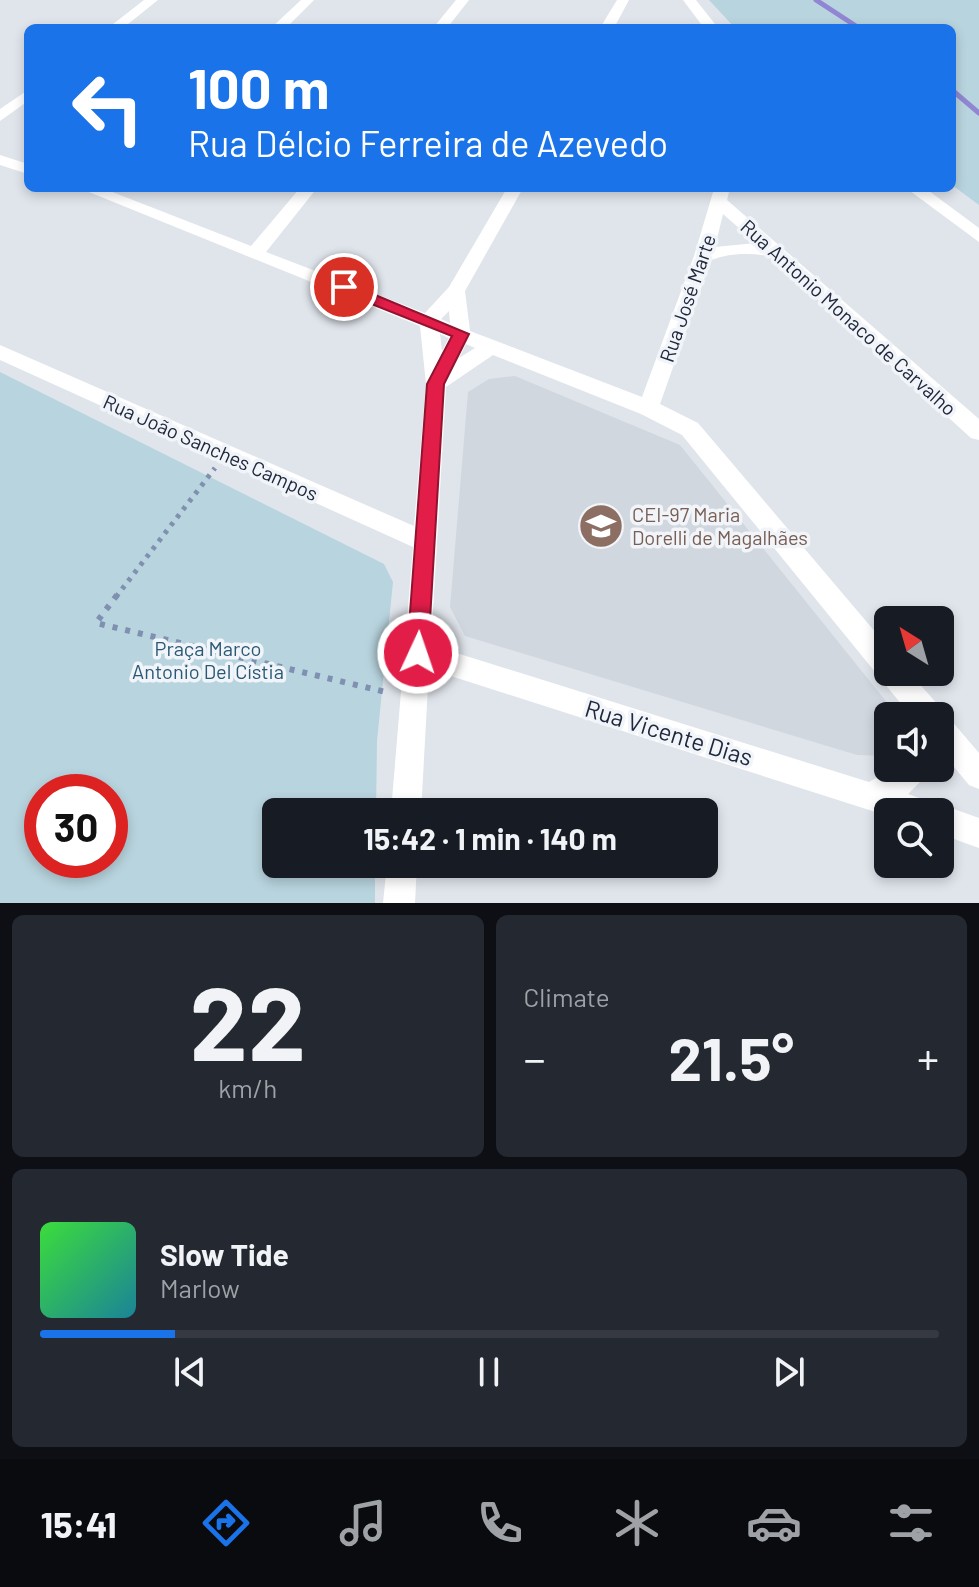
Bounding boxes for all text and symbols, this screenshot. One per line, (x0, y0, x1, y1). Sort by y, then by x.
text: 100 m (188, 53, 330, 120)
icon: left (56, 56, 160, 160)
text: Rua Délcio Ferreira de Azevedo (188, 121, 668, 164)
street label: Rua Antonio Monaco de Carvalho (736, 214, 962, 420)
street label: Rua José Marte (654, 231, 720, 365)
pin (310, 253, 378, 321)
icon: arrive (322, 265, 366, 309)
street label: Rua João Sanches Campos (100, 389, 322, 505)
school or university icon: CEI-97 Maria Dorelli de Magalhães (577, 502, 625, 550)
place label: CEI-97 Maria Dorelli de Magalhães (632, 502, 808, 549)
north arrow (874, 606, 954, 686)
map controls (874, 606, 954, 878)
position arrow (376, 611, 460, 695)
park label: Praça Marco Antonio Del Cístia (132, 636, 284, 683)
street label: Rua Vicente Dias (582, 693, 756, 771)
button: sound (874, 702, 954, 782)
speed limit sign: 30 (24, 774, 128, 878)
button: search (874, 798, 954, 878)
text: 15:42 · 1 min · 140 m (363, 820, 617, 856)
text: 22 (190, 957, 306, 1082)
text: Climate (524, 981, 610, 1012)
text: 21.5° (668, 1021, 794, 1093)
text: − (524, 1031, 546, 1084)
text: + (917, 1031, 939, 1084)
text: km/h (218, 1072, 277, 1103)
text: Slow Tide (160, 1236, 289, 1272)
text: Marlow (160, 1272, 240, 1303)
icon: previous (168, 1350, 212, 1394)
icon: pause (467, 1350, 511, 1394)
icon: next (767, 1350, 811, 1394)
icon: directions (198, 1495, 254, 1551)
icon: music (335, 1495, 391, 1551)
icon: phone (472, 1495, 528, 1551)
icon: climate (609, 1495, 665, 1551)
icon: car (746, 1495, 802, 1551)
icon: filters (883, 1495, 939, 1551)
text: 15:41 (40, 1502, 117, 1545)

